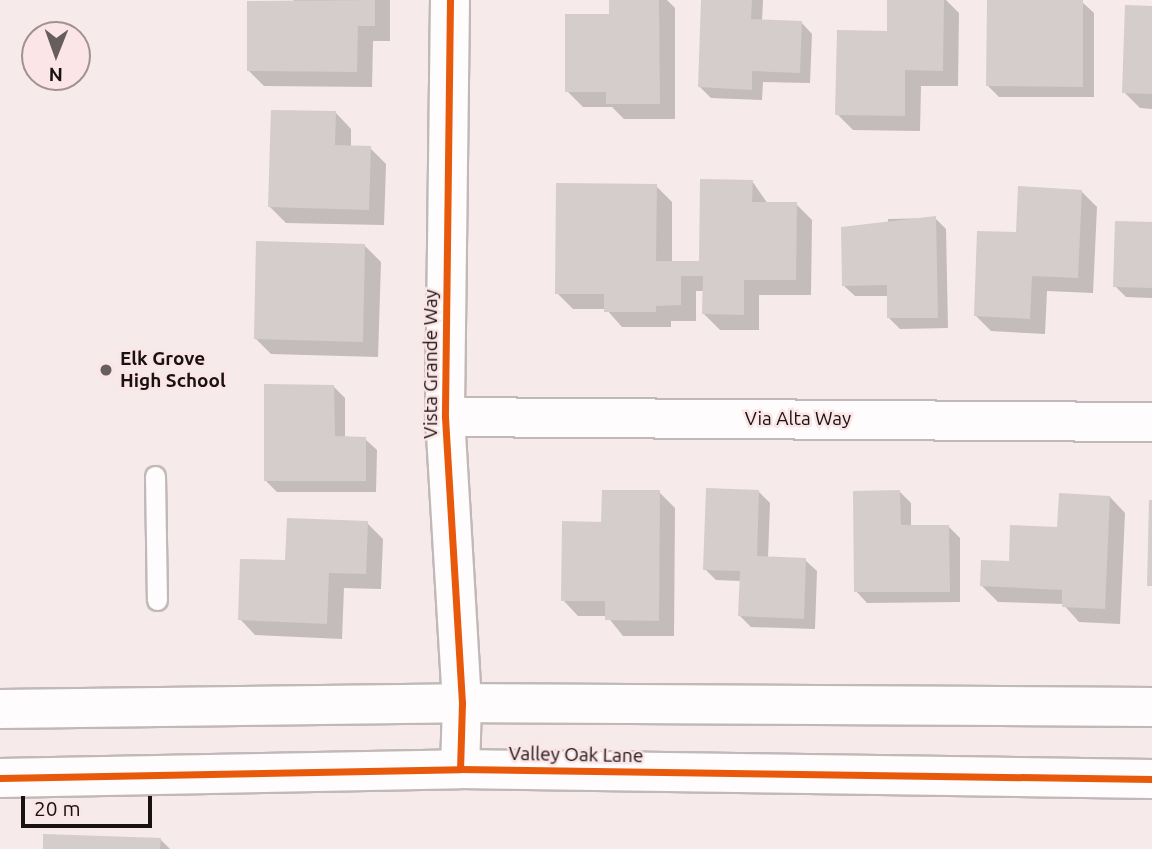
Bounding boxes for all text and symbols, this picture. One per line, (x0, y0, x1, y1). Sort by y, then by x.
north arrow (21, 21, 91, 91)
text: N (48, 64, 63, 86)
street label: Vista Grande Way (420, 289, 442, 439)
place label: Elk Grove High School (120, 348, 226, 392)
marker: Elk Grove High School (98, 362, 114, 378)
street label: Via Alta Way (745, 408, 851, 430)
street label: Valley Oak Lane (508, 742, 644, 768)
scale bar (24, 782, 156, 826)
text: 20 m (34, 796, 81, 820)

